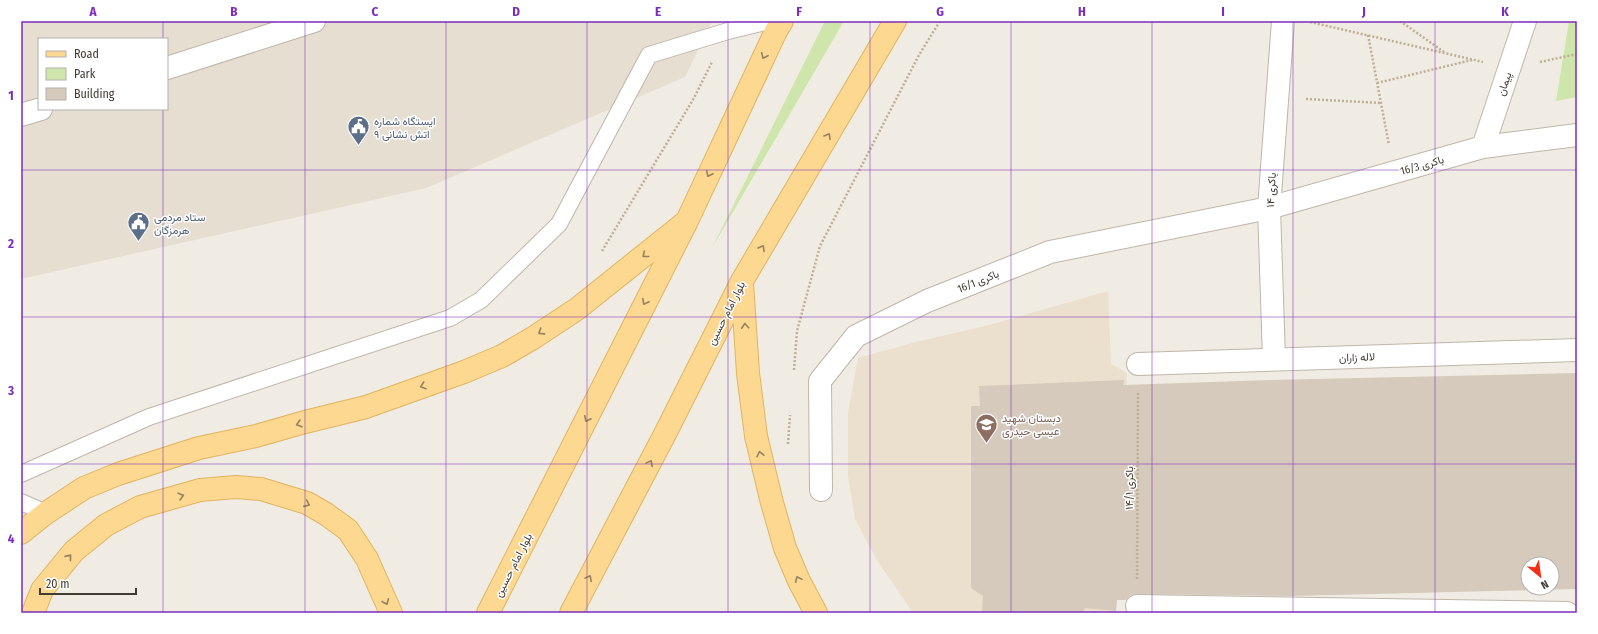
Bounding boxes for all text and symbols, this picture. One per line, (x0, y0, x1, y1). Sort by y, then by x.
text: A (88, 4, 97, 19)
text: B (230, 4, 238, 19)
text: C (372, 4, 379, 19)
text: D (512, 4, 520, 19)
text: E (655, 4, 661, 19)
text: F (796, 4, 802, 19)
text: G (936, 4, 944, 19)
text: H (1078, 4, 1086, 19)
text: I (1221, 4, 1225, 19)
text: J (1361, 4, 1366, 19)
text: K (1501, 4, 1509, 19)
legend (38, 38, 168, 110)
text: Road (74, 47, 99, 61)
one-way arrow (761, 51, 769, 59)
text: Park (74, 67, 96, 81)
street label: پیمان (1495, 70, 1515, 98)
text: Building (74, 87, 115, 101)
text: 1 (8, 88, 14, 103)
public building icon: ایستگاه شماره ۹ اتش نشانی (345, 114, 371, 147)
place label: ایستگاه شماره ۹ اتش نشانی (374, 115, 436, 141)
one-way arrow (823, 133, 830, 140)
street label: باکری 16/3 (1399, 153, 1446, 178)
one-way arrow (706, 169, 714, 177)
street label: باکری ۱۴ (1264, 172, 1279, 208)
public building icon: ستاد مردمی هرمزگان (126, 210, 152, 243)
place label: ستاد مردمی هرمزگان (154, 211, 206, 237)
text: 2 (7, 236, 14, 251)
one-way arrow (757, 245, 764, 252)
one-way arrow (643, 250, 650, 257)
street label: باکری 16/1 (955, 267, 1001, 296)
street label: بلوار امام حسین (705, 279, 749, 348)
one-way arrow (642, 298, 650, 306)
one-way arrow (740, 323, 749, 329)
one-way arrow (538, 327, 545, 335)
street label: لاله زاران (1339, 350, 1375, 365)
one-way arrow (420, 382, 427, 390)
text: 3 (7, 383, 14, 398)
school or university icon: دبستان شهید عیسی حیدری (973, 411, 999, 444)
place label: دبستان شهید عیسی حیدری (1002, 412, 1061, 438)
one-way arrow (584, 414, 592, 422)
one-way arrow (296, 419, 303, 428)
one-way arrow (757, 451, 765, 458)
one-way arrow (645, 460, 652, 468)
street label: باکری ۱۴/۱ (1123, 466, 1136, 510)
one-way arrow (177, 492, 184, 501)
one-way arrow (303, 499, 311, 507)
text: 4 (8, 531, 15, 546)
street label: بلوار امام حسین (492, 531, 536, 600)
one-way arrow (64, 555, 71, 562)
north arrow (1520, 556, 1560, 596)
scale bar (40, 570, 136, 596)
one-way arrow (584, 575, 592, 583)
one-way arrow (795, 575, 803, 583)
text: 20 m (46, 577, 70, 591)
text: N (1539, 577, 1551, 592)
one-way arrow (381, 597, 389, 605)

